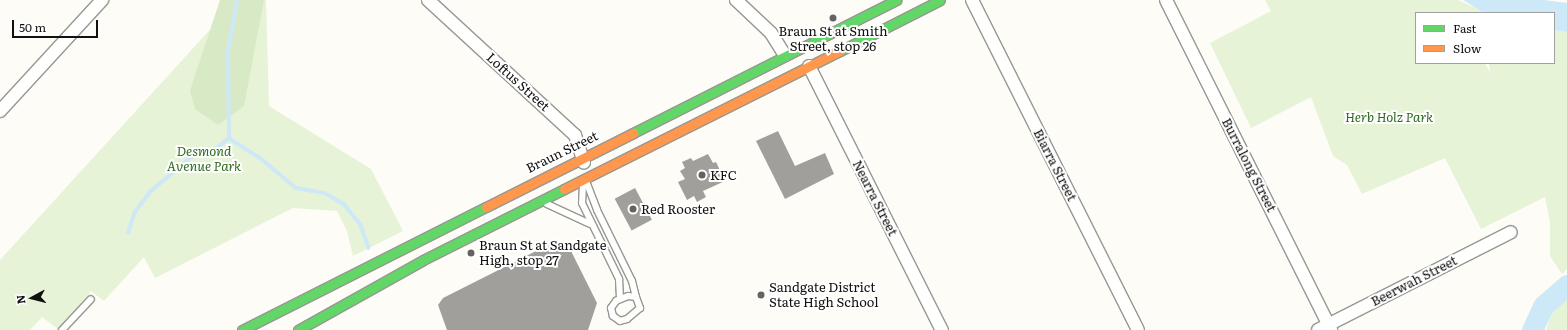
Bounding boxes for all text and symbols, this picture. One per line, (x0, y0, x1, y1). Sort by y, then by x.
scale bar (14, 12, 100, 38)
legend (1415, 12, 1555, 64)
marker: Braun St at Smith Street, stop 26 (828, 13, 838, 23)
text: 50 m (19, 18, 46, 36)
text: Fast (1453, 19, 1476, 37)
place label: Braun St at Smith Street, stop 26 (778, 24, 888, 55)
text: Slow (1453, 39, 1481, 57)
street label: Loftus Street (483, 50, 553, 114)
park label: Herb Holz Park (1345, 109, 1433, 125)
street label: Burralong Street (1219, 115, 1279, 215)
street label: Biarra Street (1030, 126, 1080, 204)
street label: Braun Street (524, 128, 600, 176)
park label: Desmond Avenue Park (167, 144, 241, 175)
street label: Nearra Street (849, 158, 901, 238)
place label: KFC (710, 167, 737, 183)
marker: KFC (697, 170, 707, 180)
place label: Red Rooster (641, 201, 715, 217)
marker: Red Rooster (628, 204, 638, 214)
place label: Braun St at Sandgate High, stop 27 (479, 238, 607, 269)
marker: Braun St at Sandgate High, stop 27 (466, 248, 476, 258)
street label: Beerwah Street (1368, 253, 1460, 309)
north arrow (12, 278, 52, 318)
place label: Sandgate District State High School (769, 280, 879, 311)
marker: Sandgate District State High School (756, 290, 766, 300)
text: N (12, 294, 29, 305)

